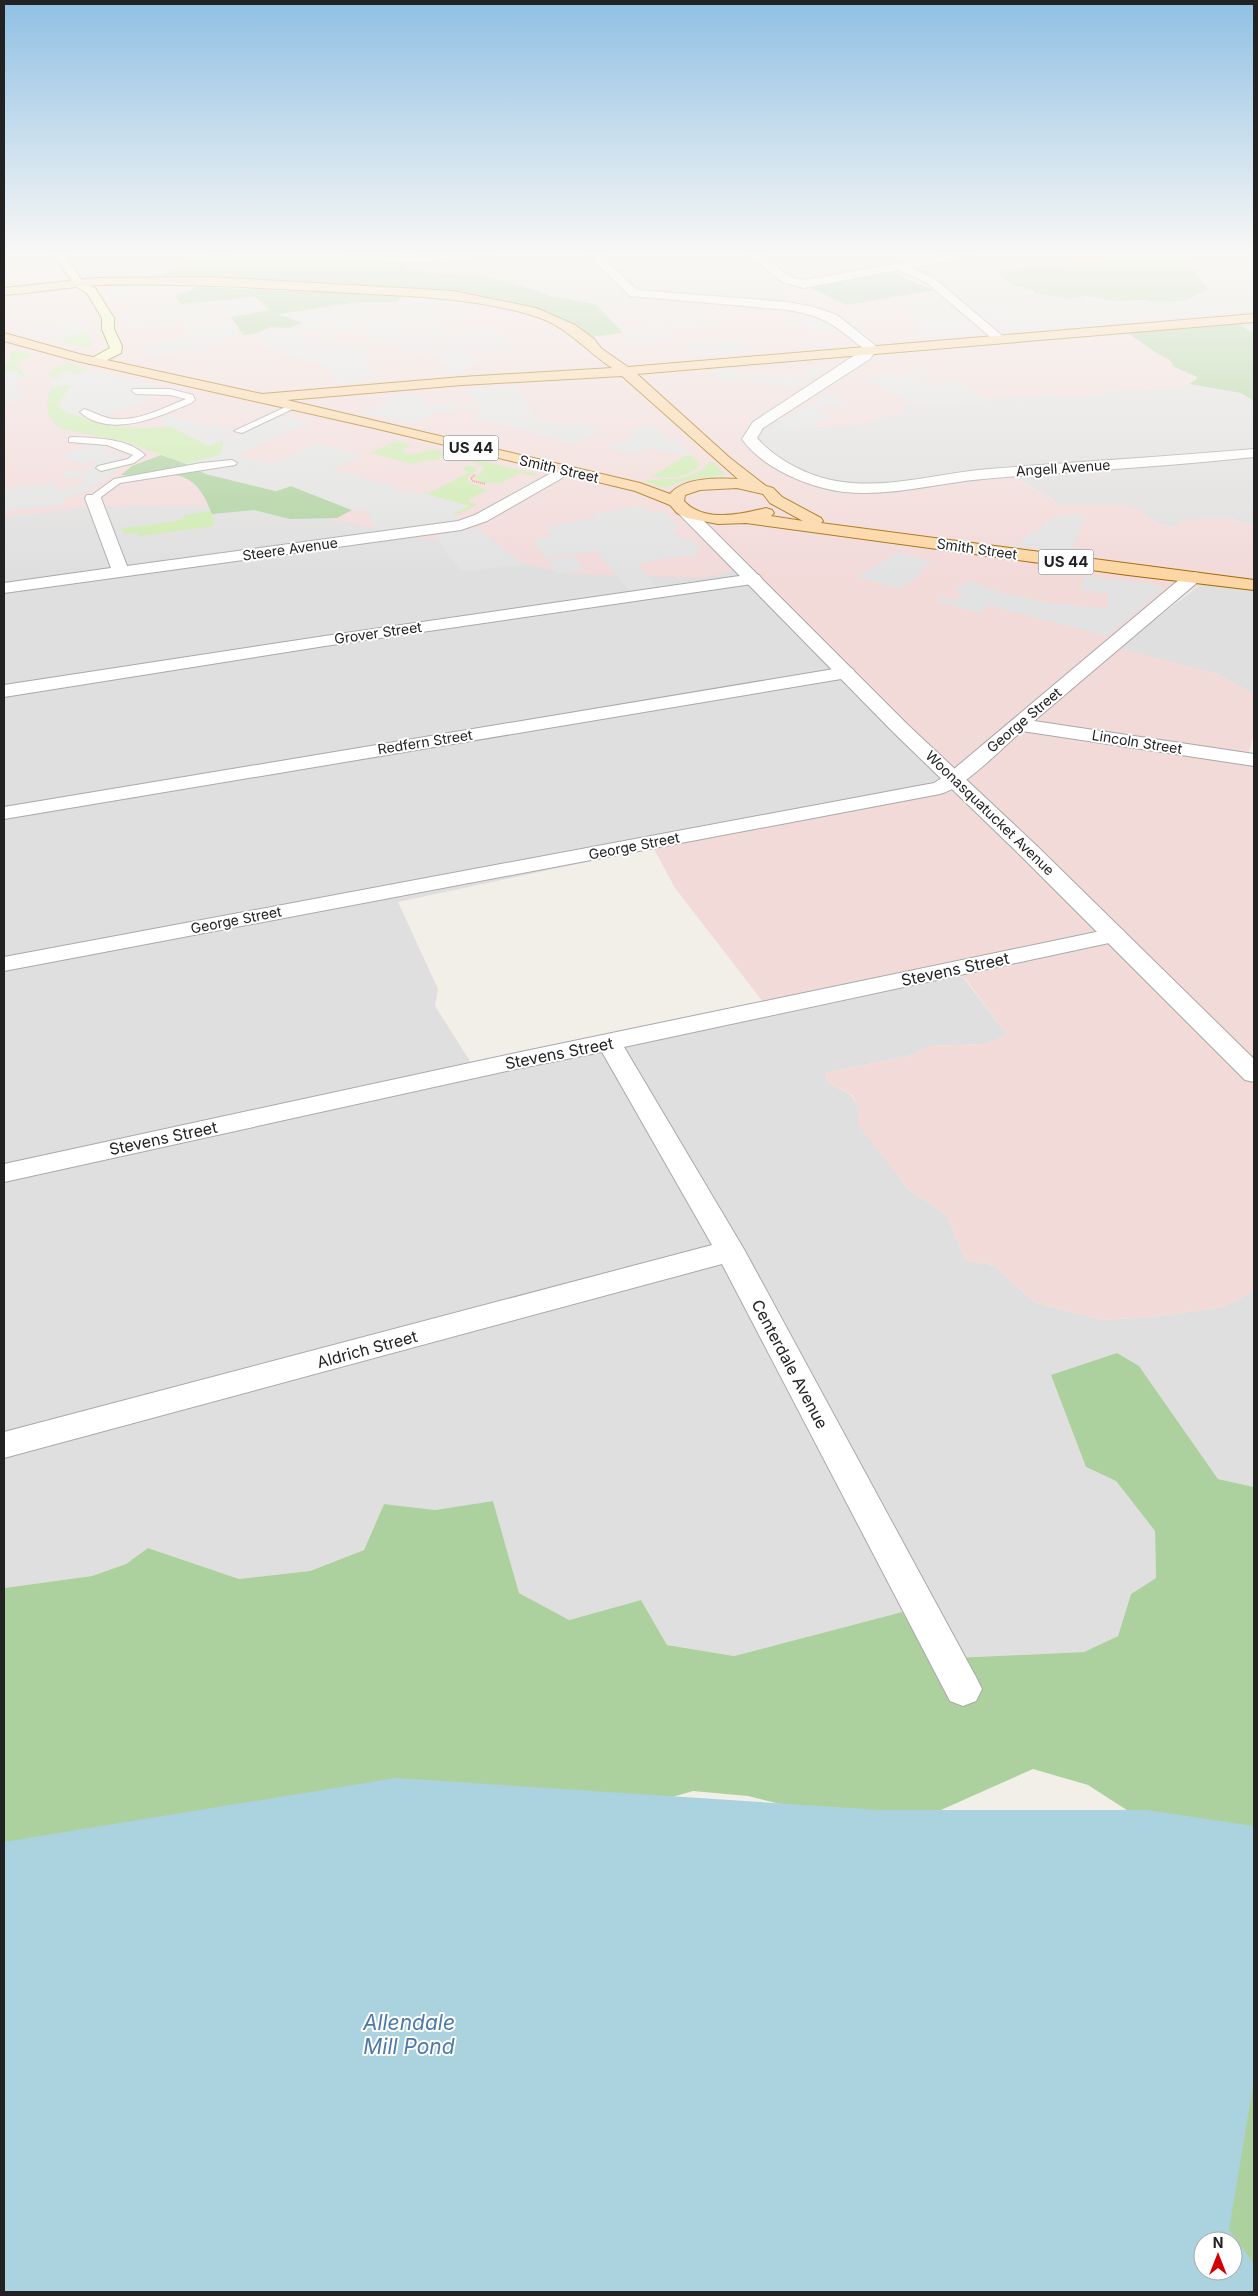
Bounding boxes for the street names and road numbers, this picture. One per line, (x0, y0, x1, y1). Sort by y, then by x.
road number: US 44 (444, 436, 498, 460)
street label: Smith Street (518, 451, 601, 486)
street label: Angell Avenue (1015, 456, 1111, 479)
street label: Steere Avenue (241, 533, 339, 564)
street label: Smith Street (936, 534, 1019, 563)
road number: US 44 (1038, 550, 1094, 574)
street label: Grover Street (333, 618, 423, 647)
street label: George Street (983, 683, 1065, 756)
street label: Redfern Street (376, 726, 474, 757)
street label: Lincoln Street (1091, 726, 1184, 757)
street label: Woonasquatucket Avenue (923, 747, 1058, 879)
street label: George Street (587, 828, 681, 863)
street label: George Street (189, 902, 283, 937)
street label: Stevens Street (899, 948, 1011, 990)
street label: Stevens Street (503, 1033, 615, 1073)
street label: Stevens Street (107, 1117, 219, 1159)
street label: Centerdale Avenue (748, 1296, 832, 1432)
street label: Aldrich Street (315, 1326, 419, 1372)

